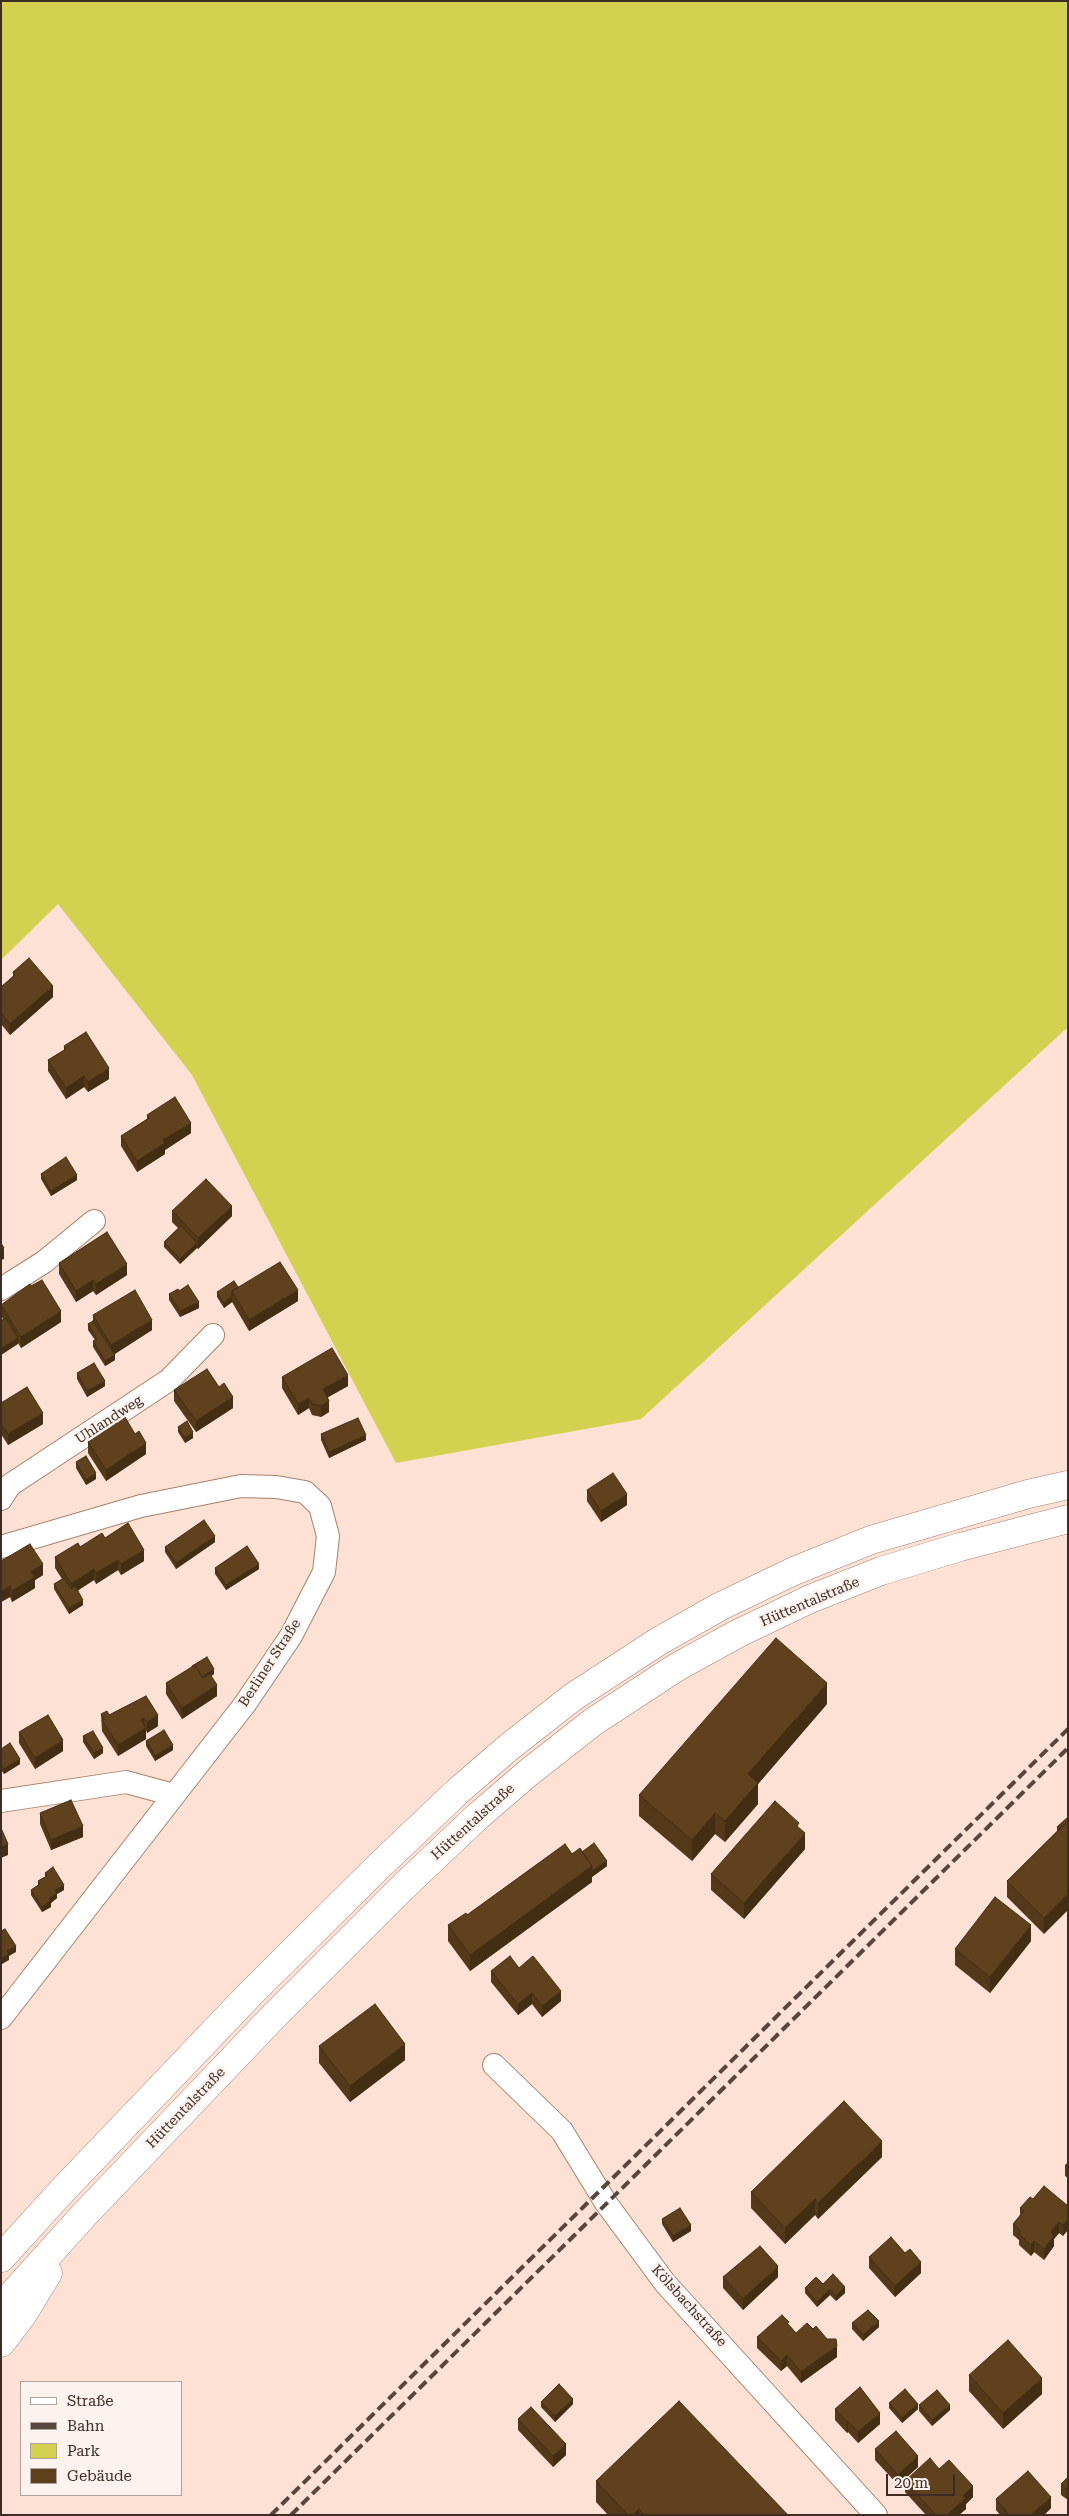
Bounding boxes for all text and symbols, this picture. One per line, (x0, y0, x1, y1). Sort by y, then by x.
street label: Uhlandweg (72, 1392, 146, 1448)
street label: Hüttentalstraße (758, 1574, 862, 1630)
street label: Berliner Straße (235, 1616, 305, 1710)
street label: Hüttentalstraße (428, 1780, 518, 1864)
street label: Hüttentalstraße (143, 2064, 229, 2152)
street label: Kölsbachstraße (648, 2262, 730, 2350)
legend (20, 2381, 182, 2496)
text: Straße (67, 2392, 114, 2410)
text: Bahn (67, 2417, 104, 2435)
text: Park (67, 2442, 100, 2460)
scale bar (889, 2464, 958, 2496)
text: Gebäude (67, 2467, 132, 2485)
text: 20 m (894, 2474, 928, 2492)

